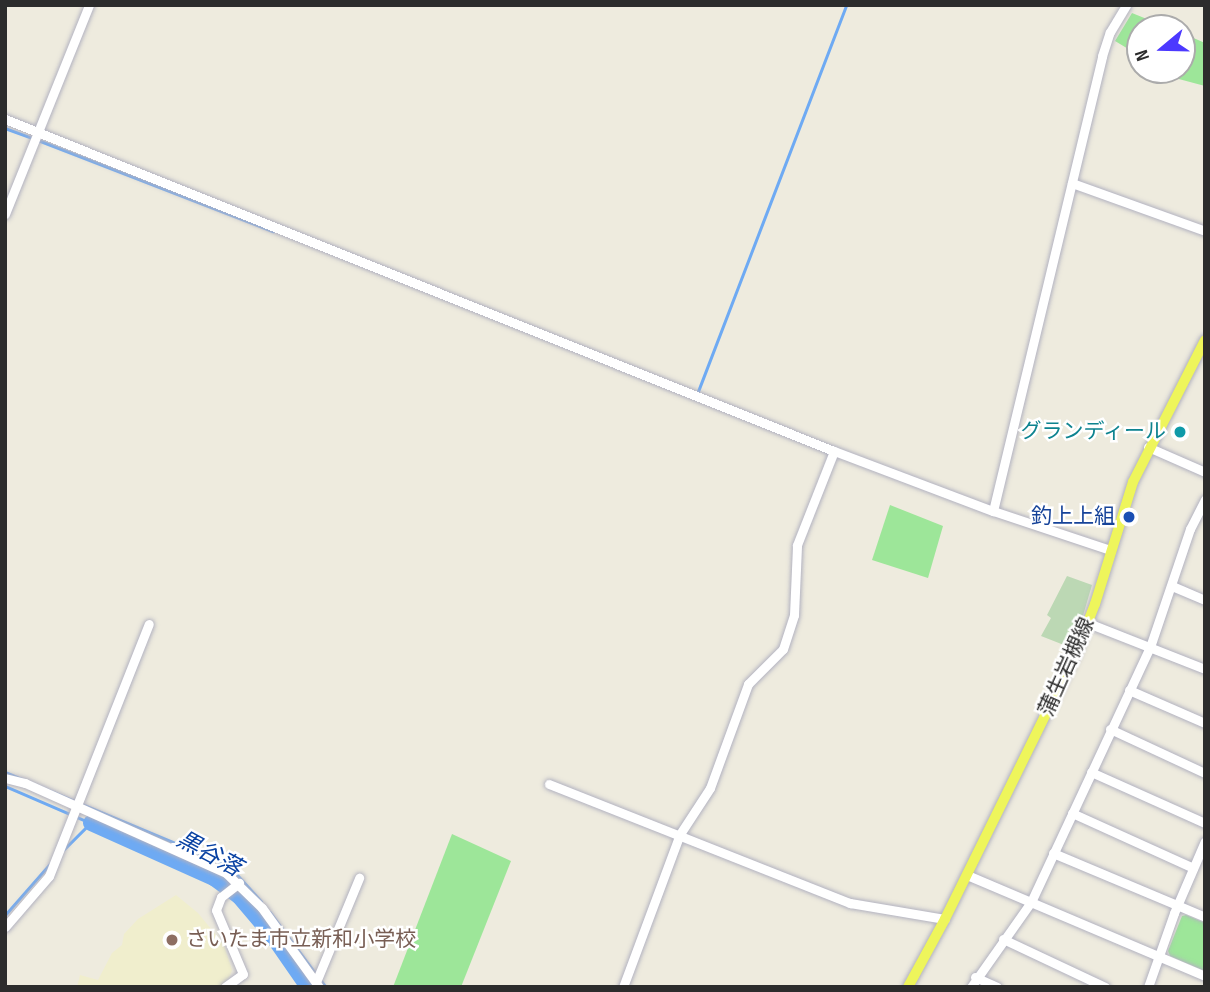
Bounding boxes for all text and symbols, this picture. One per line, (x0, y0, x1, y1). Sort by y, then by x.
north arrow (1126, 14, 1196, 84)
text: N (1130, 47, 1155, 64)
place label: グランディール (1019, 419, 1166, 445)
marker: グランディール (1172, 424, 1188, 440)
place label: 釣上上組 (1031, 504, 1115, 530)
marker: 釣上上組 (1121, 509, 1137, 525)
street label: 蒲生岩槻線 (1034, 614, 1100, 720)
water label: 黒谷落 (172, 826, 246, 882)
place label: さいたま市立新和小学校 (186, 927, 417, 953)
marker: さいたま市立新和小学校 (164, 932, 180, 948)

